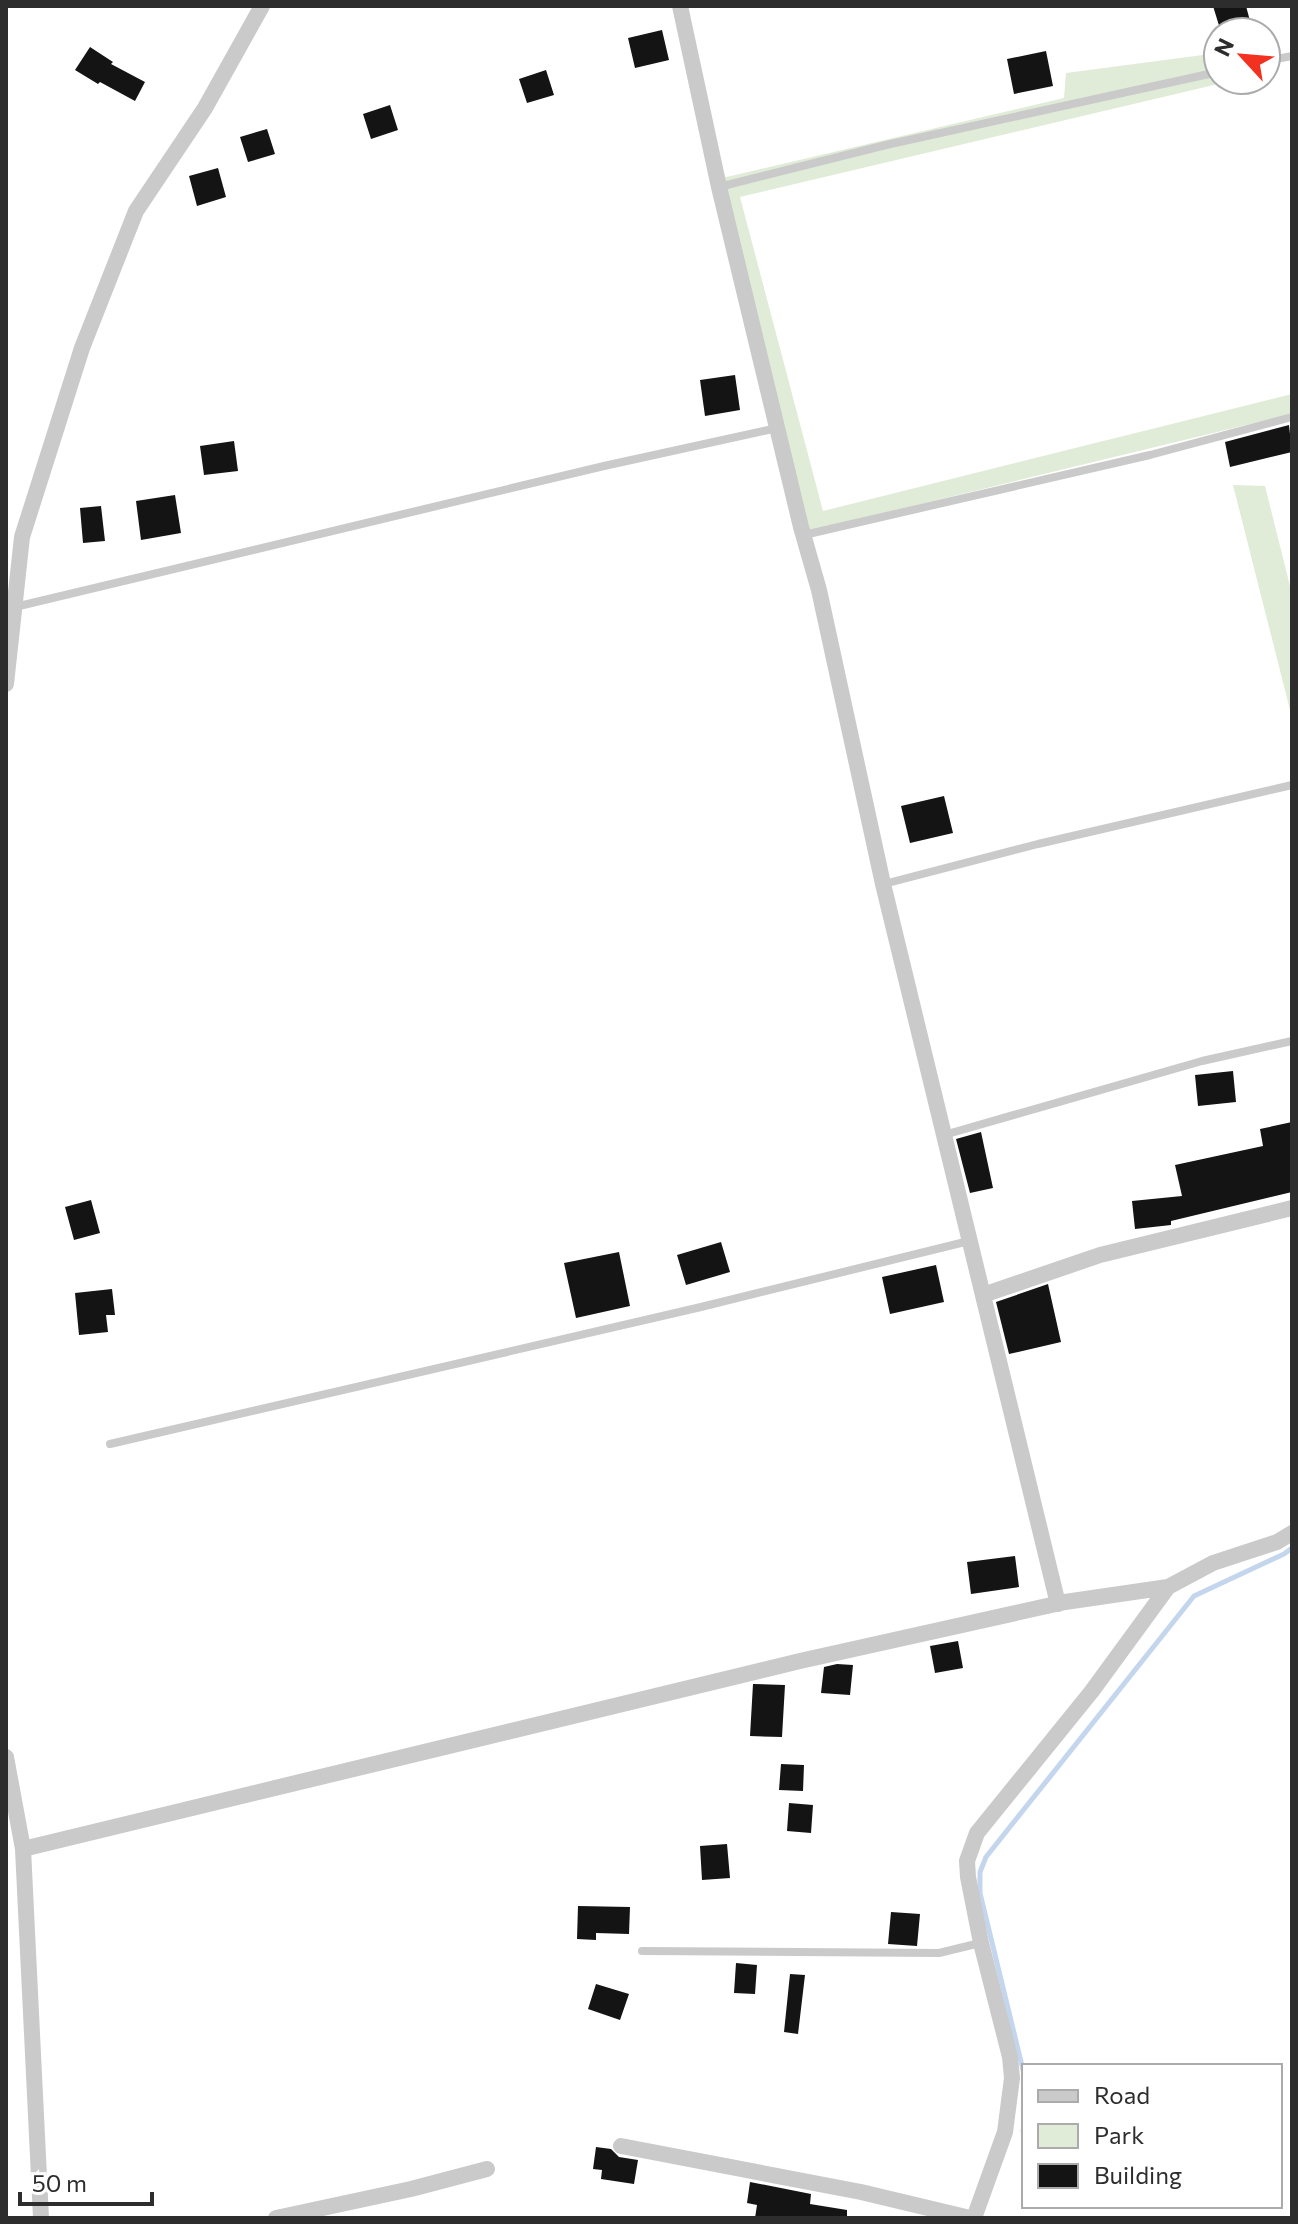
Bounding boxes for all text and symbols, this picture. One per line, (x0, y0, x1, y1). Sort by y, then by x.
north arrow (1202, 16, 1282, 96)
text: N (1208, 34, 1239, 60)
legend (1022, 2064, 1282, 2208)
text: Road (1094, 2080, 1150, 2109)
text: Park (1094, 2120, 1144, 2149)
scale bar (20, 2156, 152, 2206)
text: Building (1094, 2160, 1182, 2189)
text: 50 m (32, 2168, 87, 2197)

